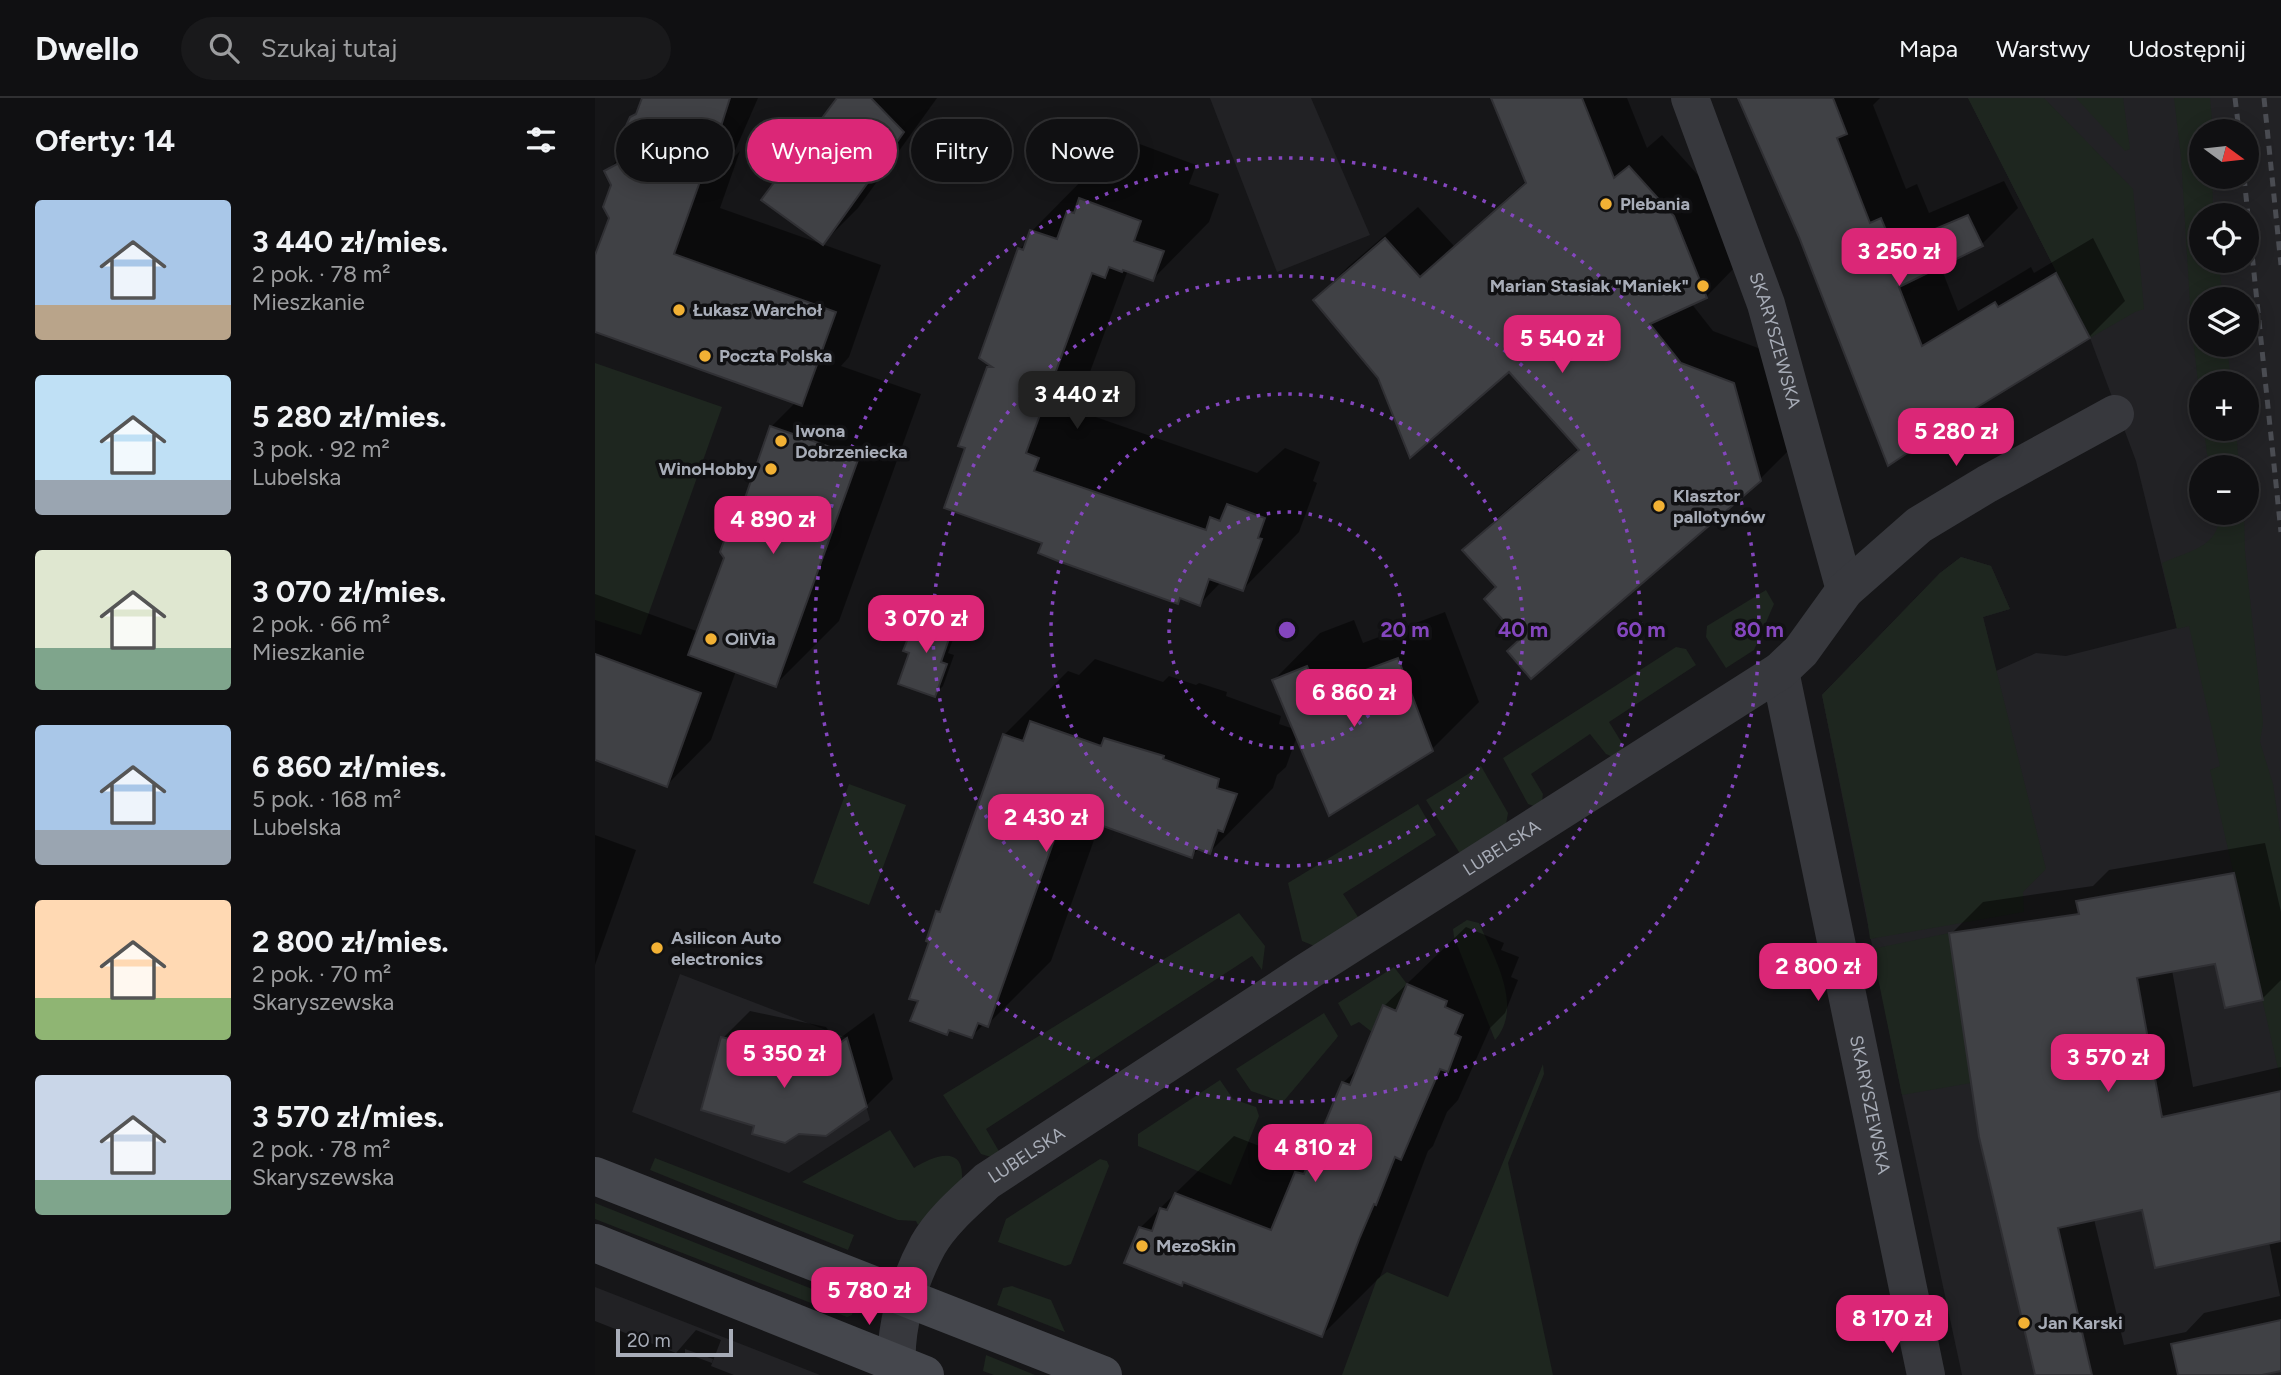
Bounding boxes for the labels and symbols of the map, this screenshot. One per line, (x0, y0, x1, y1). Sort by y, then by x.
north arrow (2189, 119, 2259, 189)
place label: Plebania (1620, 193, 1690, 215)
marker: Plebania (1598, 196, 1614, 212)
pin: 3 250 zł (1827, 228, 1971, 288)
street label: SKARYSZEWSKA (1744, 269, 1805, 411)
place label: Marian Stasiak "Maniek" (1490, 275, 1689, 297)
marker: Marian Stasiak "Maniek" (1695, 278, 1711, 294)
place label: Łukasz Warchoł (693, 299, 822, 321)
marker: Łukasz Warchoł (671, 302, 687, 318)
pin: 5 540 zł (1490, 316, 1634, 375)
place label: Poczta Polska (719, 345, 832, 367)
marker: Poczta Polska (697, 348, 713, 364)
pin: 3 440 zł (1005, 372, 1149, 431)
pin: 5 280 zł (1884, 408, 2028, 468)
place label: Iwona Dobrzeniecka (795, 420, 908, 463)
marker: Iwona Dobrzeniecka (773, 433, 789, 449)
place label: WinoHobby (658, 458, 758, 480)
marker: WinoHobby (763, 461, 779, 477)
place label: Klasztor pallotynów (1673, 485, 1766, 528)
pin: 4 890 zł (701, 496, 845, 556)
marker: Klasztor pallotynów (1651, 498, 1667, 514)
pin: 3 070 zł (854, 596, 998, 655)
text: 20 m (1380, 617, 1430, 642)
text: 40 m (1498, 617, 1548, 642)
text: 60 m (1616, 617, 1666, 642)
text: 80 m (1734, 617, 1784, 642)
centre of rings (1275, 618, 1299, 642)
place label: OliVia (725, 628, 776, 650)
marker: OliVia (703, 631, 719, 647)
pin: 6 860 zł (1282, 670, 1426, 729)
pin: 2 430 zł (974, 794, 1118, 854)
street label: LUBELSKA (1459, 815, 1545, 881)
place label: Asilicon Auto electronics (671, 927, 782, 970)
marker: Asilicon Auto electronics (649, 940, 665, 956)
pin: 2 800 zł (1746, 944, 1890, 1003)
pin: 5 350 zł (712, 1030, 856, 1090)
street label: SKARYSZEWSKA (1845, 1033, 1895, 1176)
pin: 3 570 zł (2036, 1034, 2180, 1094)
street label: LUBELSKA (984, 1122, 1069, 1188)
pin: 4 810 zł (1243, 1124, 1387, 1184)
place label: MezoSkin (1156, 1235, 1236, 1257)
marker: MezoSkin (1134, 1238, 1150, 1254)
pin: 5 780 zł (797, 1268, 941, 1327)
pin: 8 170 zł (1820, 1296, 1964, 1355)
place label: Jan Karski (2038, 1312, 2123, 1334)
marker: Jan Karski (2016, 1315, 2032, 1331)
scale bar (616, 1326, 733, 1358)

